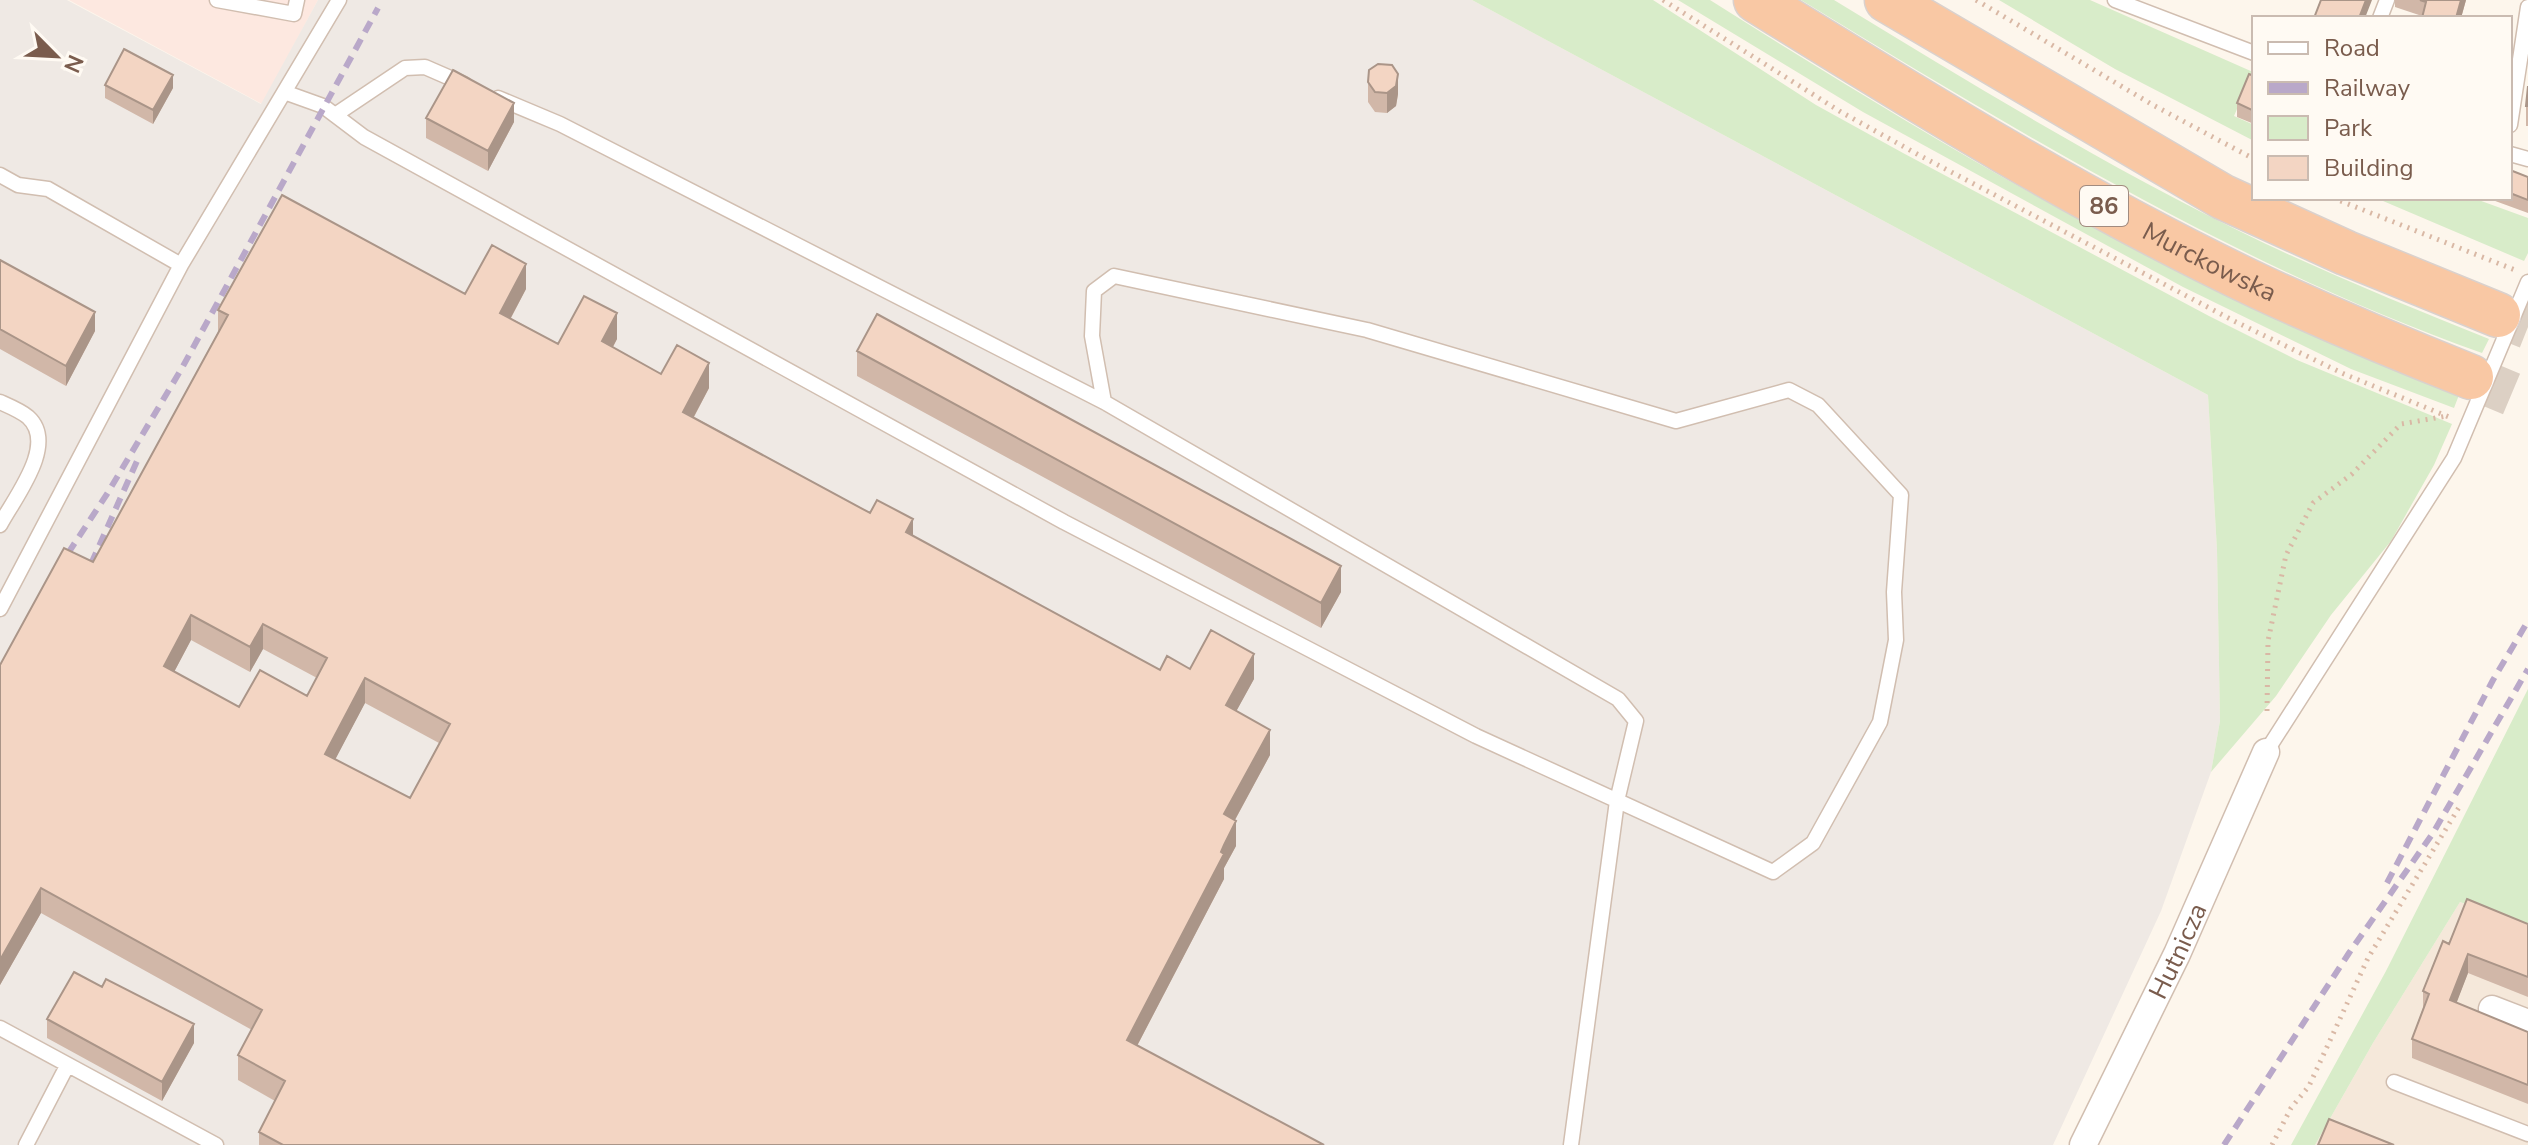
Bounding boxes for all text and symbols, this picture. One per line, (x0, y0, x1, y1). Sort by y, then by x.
north arrow (16, 16, 96, 96)
legend (2252, 16, 2512, 200)
text: Road (2324, 32, 2380, 64)
text: N (56, 50, 90, 77)
text: Railway (2324, 72, 2411, 104)
text: Park (2324, 112, 2373, 144)
text: Building (2324, 152, 2414, 184)
road number: 86 (2080, 186, 2128, 226)
street label: Murckowska (2136, 214, 2282, 310)
street label: Hutnicza (2140, 897, 2215, 1005)

